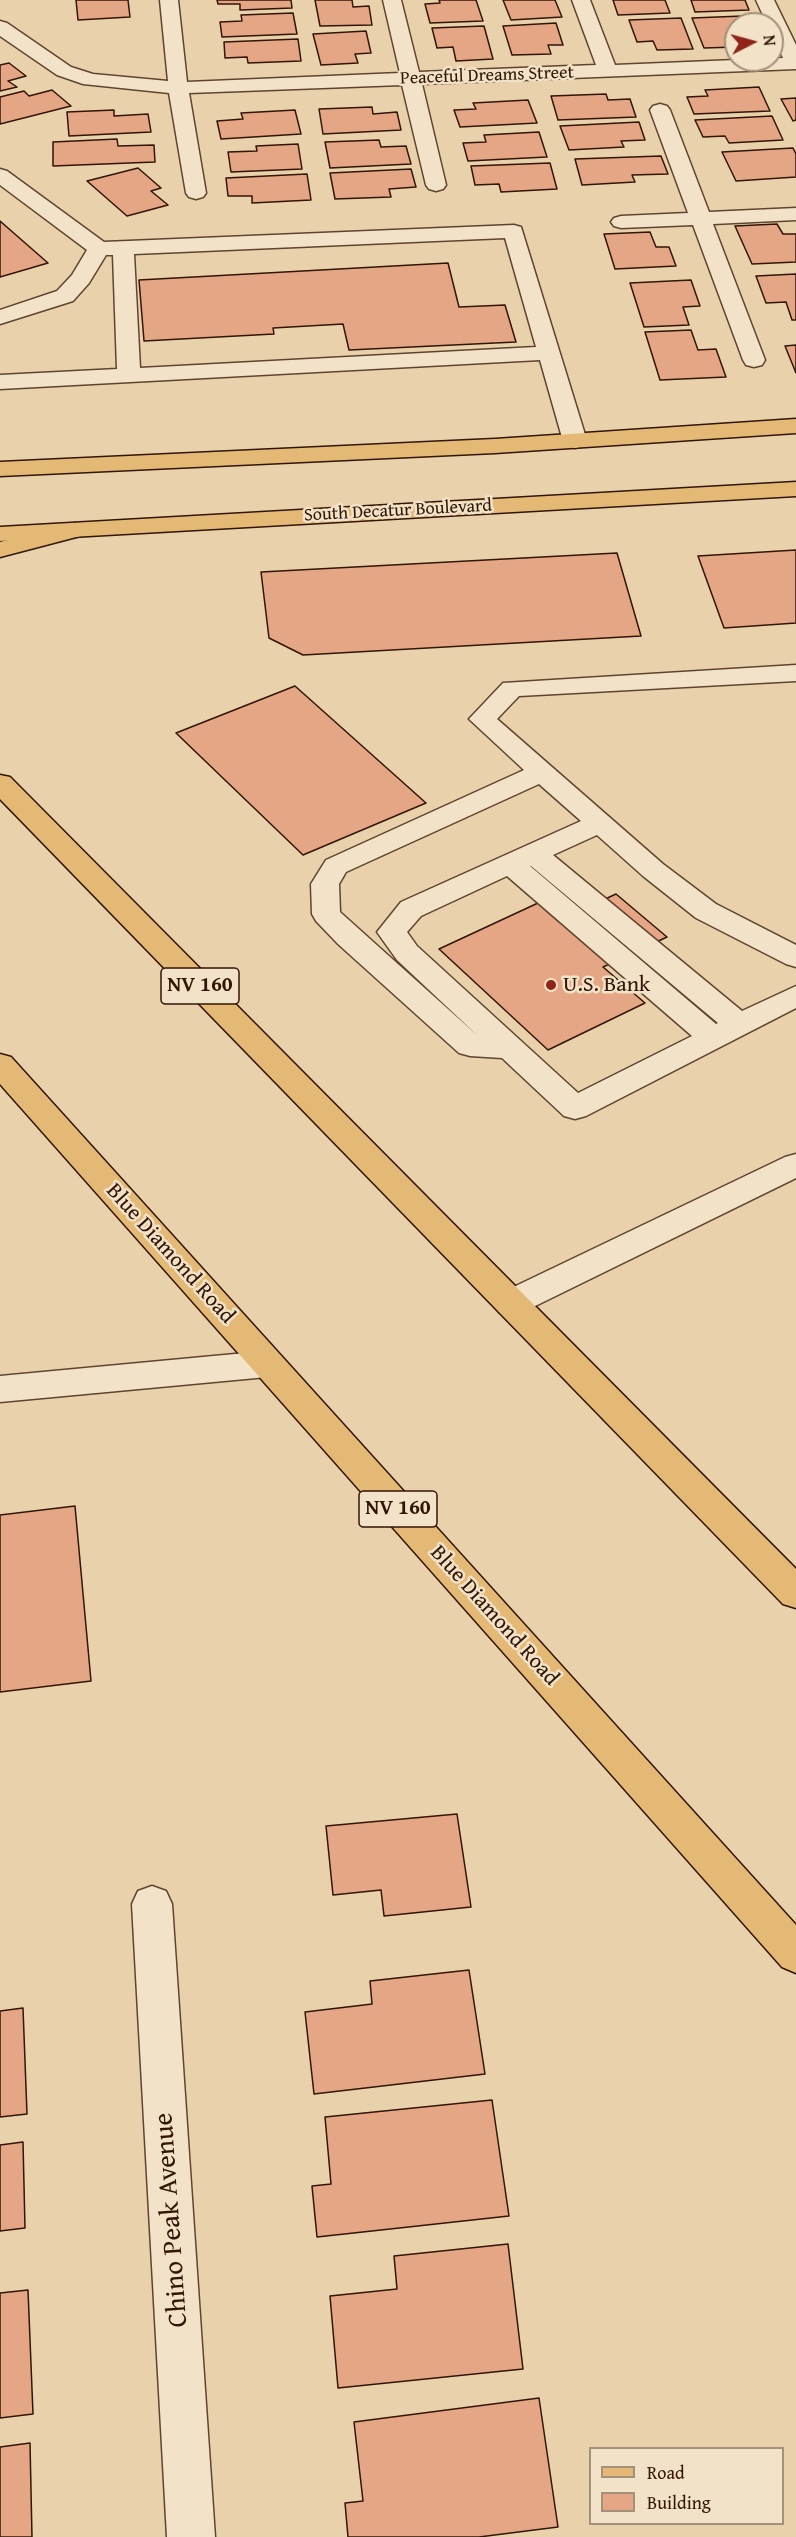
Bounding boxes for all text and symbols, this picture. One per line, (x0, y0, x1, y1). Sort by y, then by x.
north arrow (724, 12, 784, 72)
text: N (757, 34, 782, 47)
street label: Peaceful Dreams Street (400, 62, 574, 90)
street label: South Decatur Boulevard (304, 495, 492, 527)
road number: NV 160 (161, 968, 239, 1004)
place label: U.S. Bank (563, 972, 650, 998)
marker: U.S. Bank (544, 978, 558, 992)
street label: Blue Diamond Road (100, 1178, 240, 1330)
road number: NV 160 (359, 1491, 437, 1527)
street label: Blue Diamond Road (424, 1540, 564, 1692)
street label: Chino Peak Avenue (148, 2112, 196, 2328)
legend (589, 2447, 784, 2525)
text: Road (647, 2459, 685, 2486)
text: Building (647, 2489, 711, 2516)

